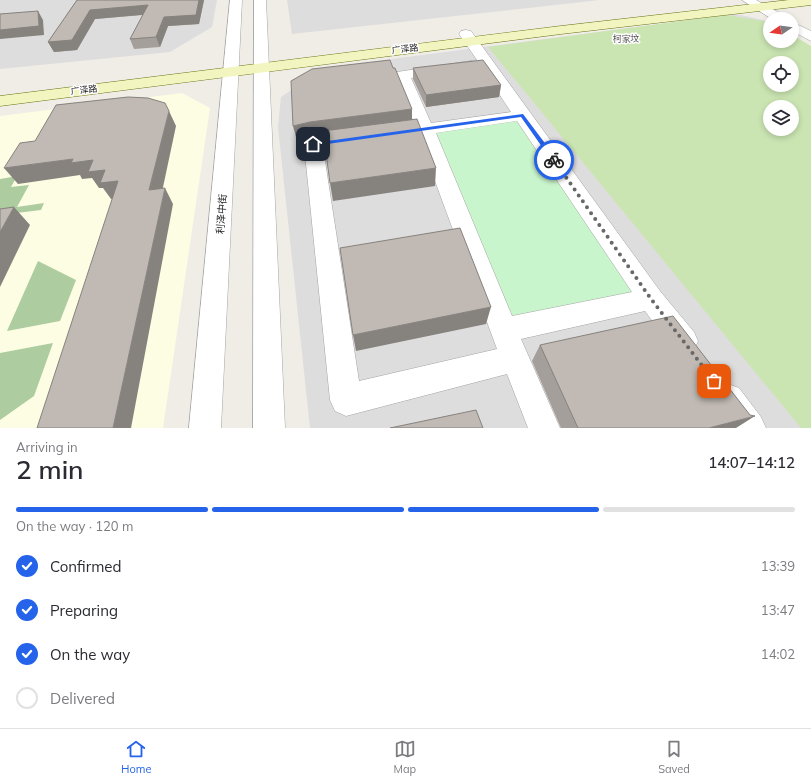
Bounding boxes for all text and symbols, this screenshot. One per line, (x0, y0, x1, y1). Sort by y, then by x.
north arrow (763, 12, 799, 48)
map controls (763, 12, 799, 136)
district label: 柯家坟 (612, 33, 640, 44)
street label: 广泽路 (391, 41, 419, 56)
button: locate (763, 56, 799, 92)
street label: 广泽路 (70, 82, 98, 97)
button: layers (763, 100, 799, 136)
pin (296, 127, 330, 161)
icon: home (302, 133, 324, 155)
courier (534, 140, 574, 180)
icon: bike (543, 149, 565, 171)
street label: 利泽中街 (214, 194, 229, 234)
pin (697, 364, 731, 398)
icon: bag (703, 370, 725, 392)
text: Arriving in (16, 439, 78, 455)
text: 2 min (16, 453, 84, 486)
text: 14:07–14:12 (708, 453, 795, 472)
text: On the way · 120 m (16, 518, 133, 534)
icon: check (16, 555, 38, 577)
text: Confirmed (50, 557, 121, 576)
text: 13:39 (761, 558, 795, 574)
icon: check (16, 599, 38, 621)
text: Preparing (50, 601, 118, 620)
text: 13:47 (761, 602, 795, 618)
icon: check (16, 643, 38, 665)
text: On the way (50, 645, 130, 664)
text: 14:02 (761, 646, 795, 662)
text: Delivered (50, 689, 115, 708)
tab: Home (121, 738, 151, 776)
tab: Map (393, 738, 416, 776)
tab: Saved (658, 738, 690, 776)

